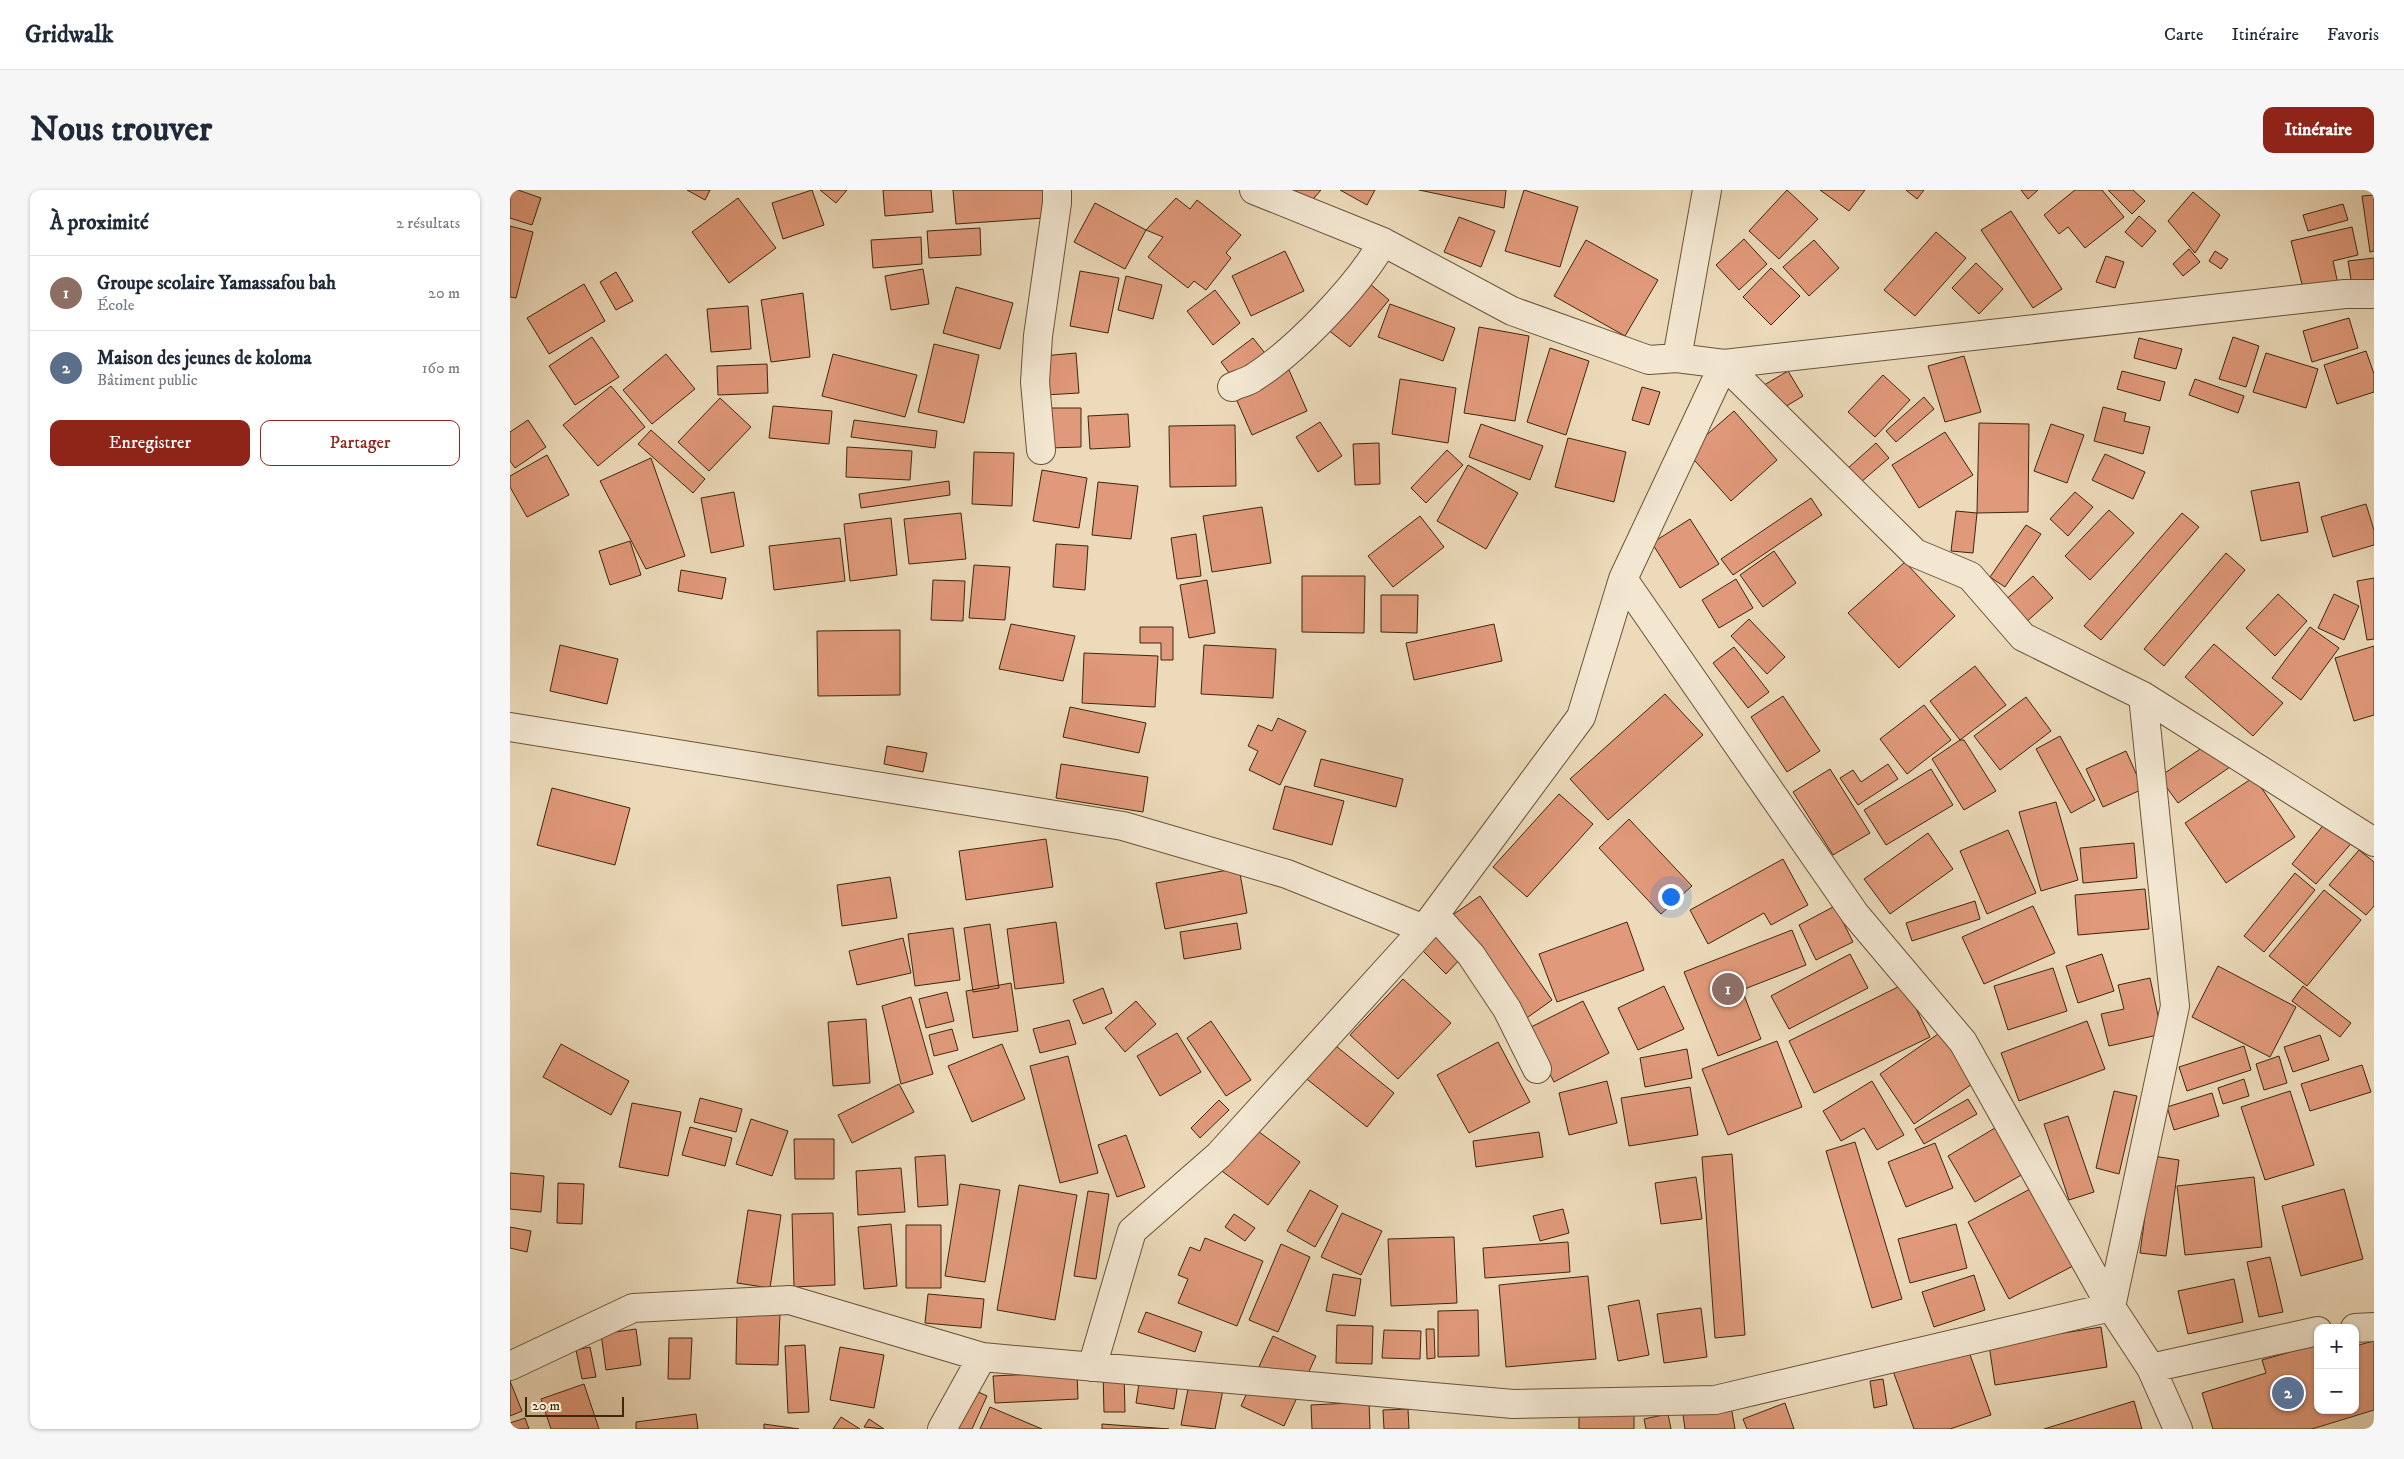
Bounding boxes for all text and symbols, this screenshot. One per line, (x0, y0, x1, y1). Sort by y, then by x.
text: Gridwalk (25, 20, 113, 50)
text: Carte (2164, 24, 2204, 46)
text: Itinéraire (2232, 24, 2299, 46)
text: Favoris (2327, 24, 2379, 46)
button: Itinéraire (2263, 107, 2374, 153)
text: Nous trouver (30, 108, 212, 152)
text: À proximité (50, 210, 149, 236)
text: 2 résultats (396, 213, 460, 233)
text: Groupe scolaire Yamassafou bah (97, 272, 336, 295)
text: 1 (63, 283, 69, 303)
text: 20 m (428, 283, 460, 303)
text: École (97, 295, 134, 315)
text: Maison des jeunes de koloma (97, 347, 312, 370)
text: 2 (62, 358, 70, 378)
text: 160 m (422, 358, 460, 378)
text: Bâtiment public (97, 370, 198, 390)
button: Enregistrer (50, 420, 250, 466)
button: Partager (260, 420, 460, 466)
your location (1658, 884, 1684, 910)
pin: 1 (1712, 970, 1744, 1008)
map controls (2314, 1324, 2359, 1414)
button: + (2314, 1324, 2359, 1369)
button: − (2314, 1369, 2359, 1414)
pin: 2 (2272, 1374, 2304, 1412)
scale bar (525, 1394, 624, 1417)
text: 20 m (532, 1397, 560, 1415)

